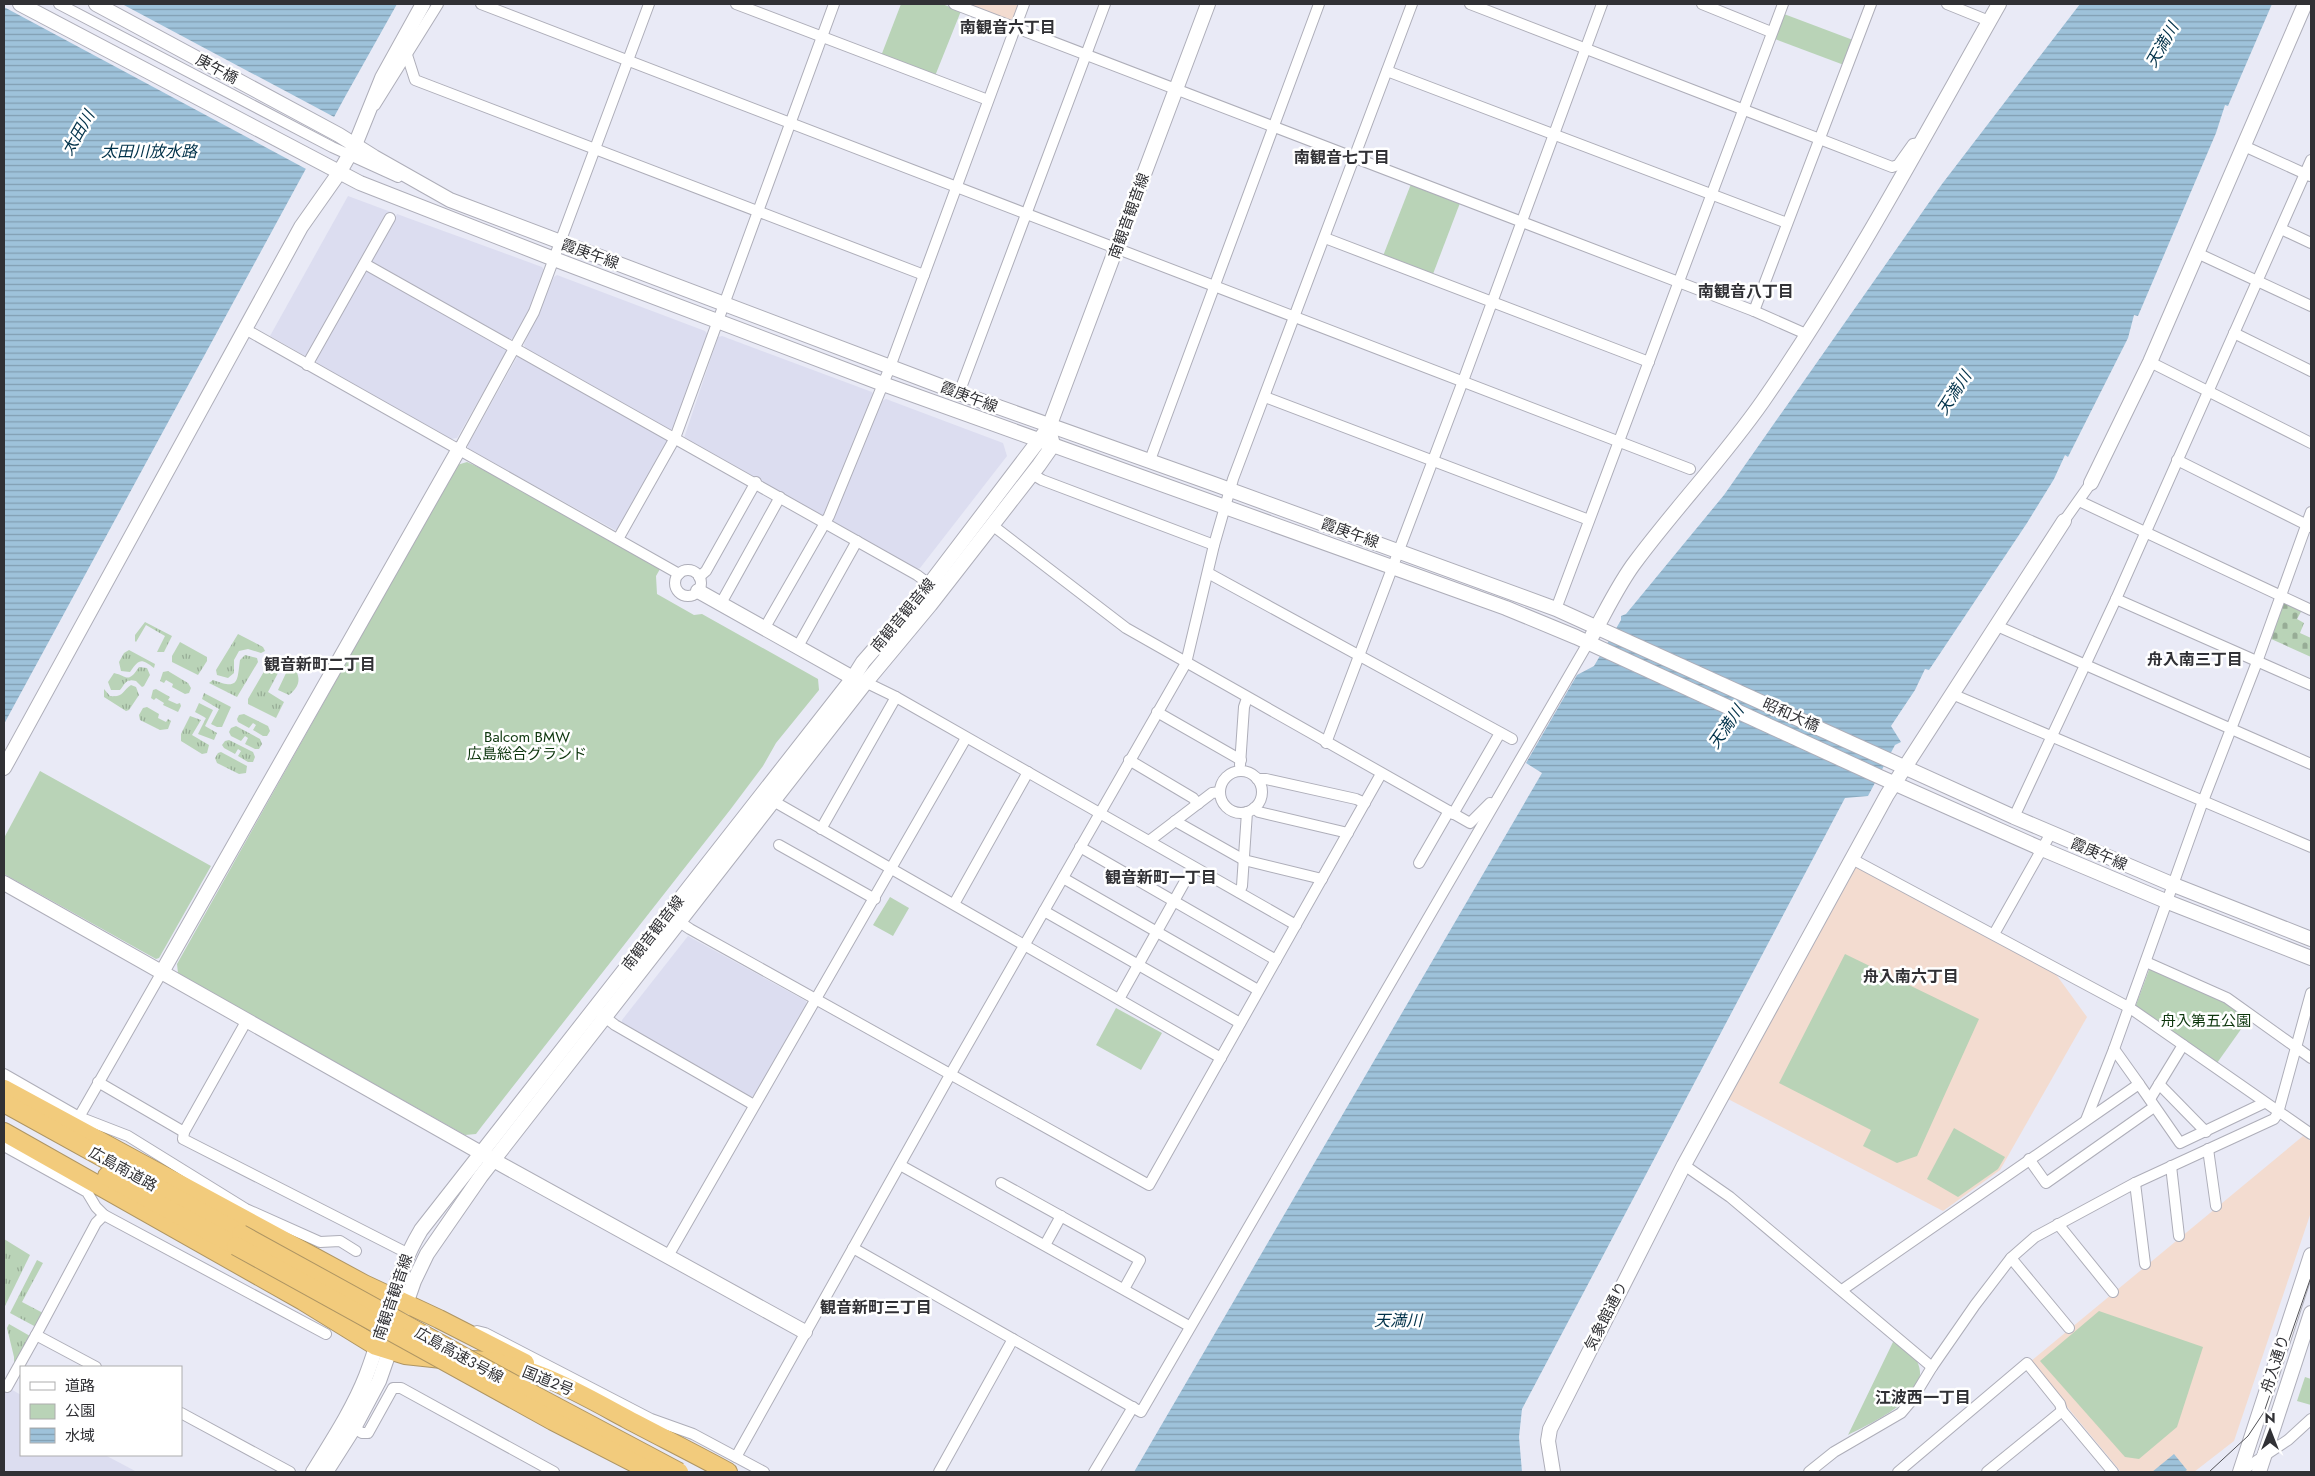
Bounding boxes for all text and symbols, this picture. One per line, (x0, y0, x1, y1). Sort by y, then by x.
district label: 南観音六丁目 (960, 16, 1056, 39)
water label: 天満川 (2140, 17, 2185, 72)
street label: 庚午橋 (192, 49, 242, 89)
water label: 太田川 (56, 105, 101, 160)
water label: 太田川放水路 (101, 140, 199, 163)
district label: 南観音七丁目 (1294, 146, 1390, 169)
street label: 南観音観音線 (1103, 170, 1155, 262)
street label: 霞庚午線 (558, 233, 622, 275)
district label: 南観音八丁目 (1698, 280, 1794, 303)
water label: 天満川 (1931, 365, 1978, 419)
street label: 霞庚午線 (937, 376, 1001, 418)
street label: 霞庚午線 (1318, 512, 1382, 554)
street label: 南観音観音線 (866, 573, 940, 657)
district label: 舟入南三丁目 (2147, 648, 2243, 671)
district label: 観音新町二丁目 (264, 653, 376, 676)
street label: 昭和大橋 (1759, 693, 1823, 737)
water label: 天満川 (1703, 699, 1750, 753)
park label: Balcom BMW 広島総合グランド (467, 726, 587, 765)
street label: 霞庚午線 (2067, 832, 2131, 876)
district label: 観音新町一丁目 (1105, 866, 1217, 889)
street label: 南観音観音線 (617, 891, 689, 975)
district label: 舟入南六丁目 (1863, 965, 1959, 988)
park label: 舟入第五公園 (2161, 1010, 2251, 1032)
street label: 広島南道路 (85, 1141, 161, 1197)
street label: 南観音観音線 (368, 1251, 418, 1343)
street label: 気象館通り (1579, 1278, 1633, 1354)
district label: 観音新町三丁目 (820, 1296, 932, 1319)
water label: 天満川 (1374, 1309, 1424, 1332)
street label: 広島高速3号線 (411, 1322, 507, 1388)
street label: 舟入通り (2255, 1332, 2295, 1396)
street label: 国道2号 (519, 1361, 577, 1401)
legend (20, 1366, 182, 1456)
text: 道路 (65, 1375, 95, 1397)
district label: 江波西一丁目 (1875, 1386, 1971, 1409)
text: 公園 (65, 1400, 95, 1422)
north arrow (2245, 1406, 2295, 1456)
text: N (2264, 1408, 2276, 1428)
text: 水域 (65, 1425, 95, 1447)

